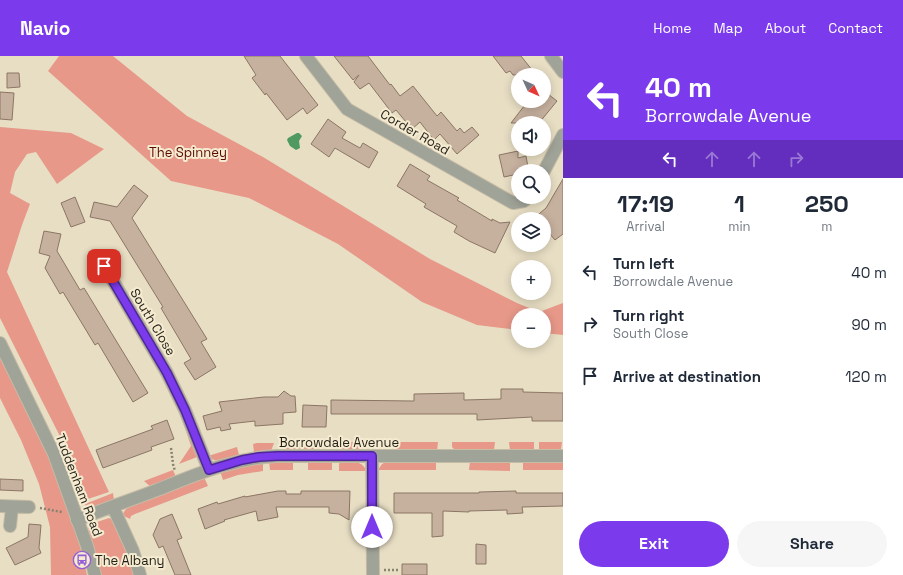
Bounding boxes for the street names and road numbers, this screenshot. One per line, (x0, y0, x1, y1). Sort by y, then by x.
street label: Corder Road (377, 105, 453, 159)
street label: South Close (126, 285, 180, 359)
street label: Tuddenham Road (52, 431, 106, 539)
street label: Borrowdale Avenue (279, 434, 399, 451)

